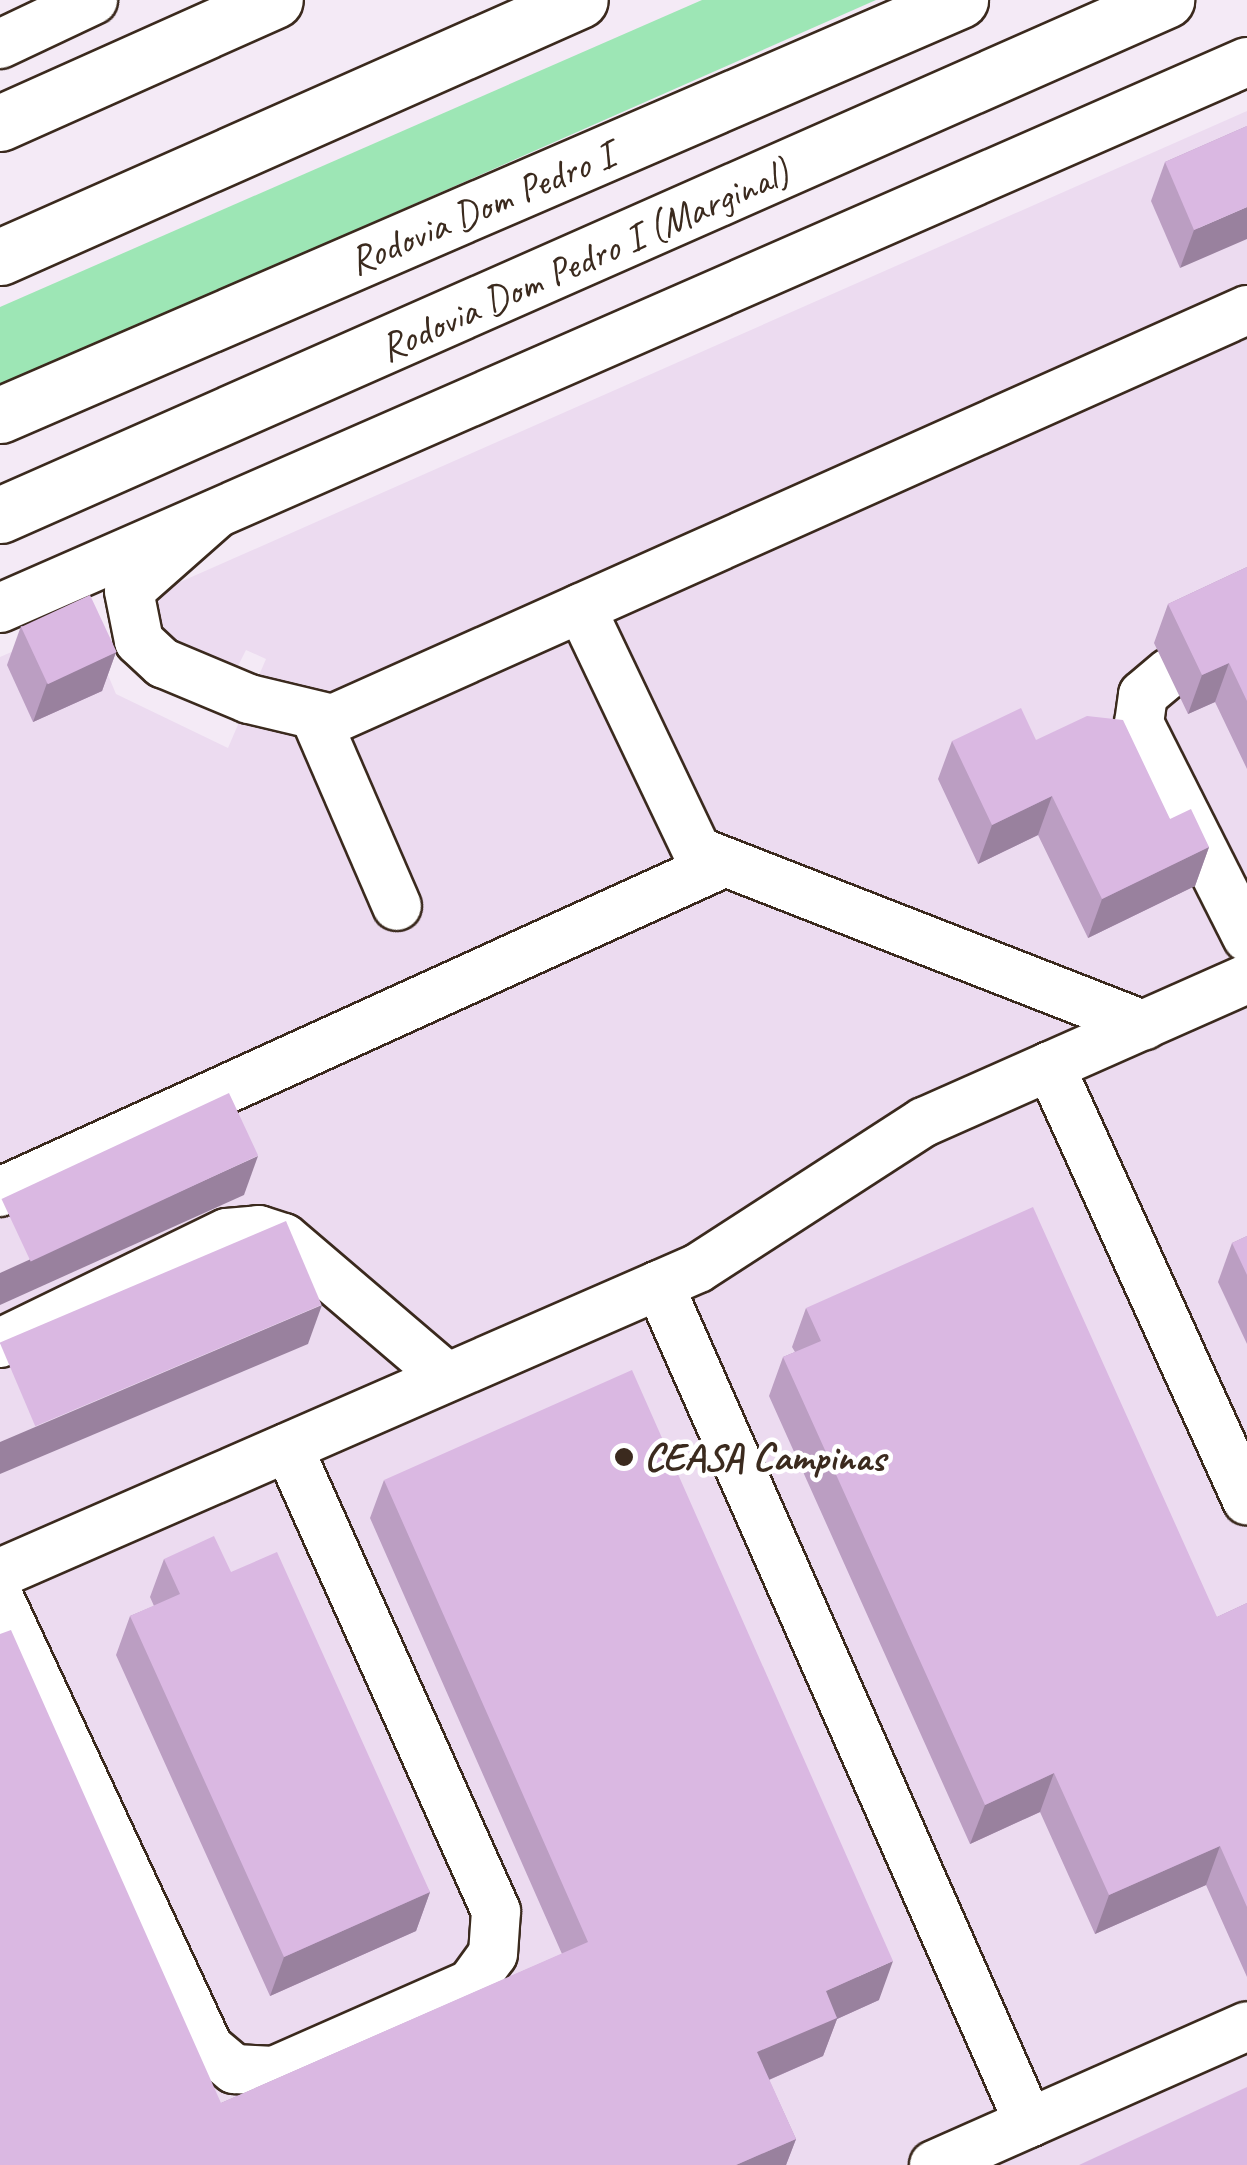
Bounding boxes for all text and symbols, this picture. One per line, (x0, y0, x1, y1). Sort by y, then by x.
street label: Rodovia Dom Pedro I (341, 131, 621, 285)
street label: Rodovia Dom Pedro I (Marginal) (372, 148, 796, 372)
place label: CEASA Campinas (644, 1433, 885, 1481)
marker: CEASA Campinas (613, 1446, 635, 1468)

